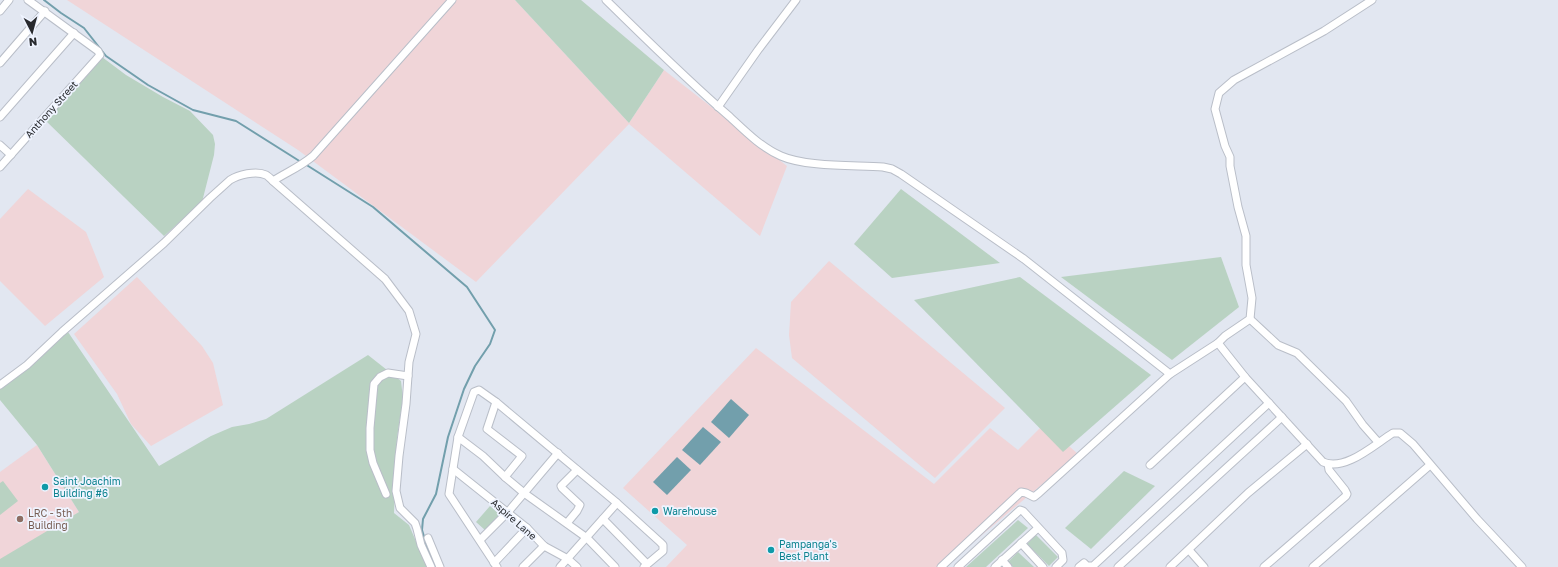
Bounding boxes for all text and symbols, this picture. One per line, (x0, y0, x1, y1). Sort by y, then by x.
north arrow (12, 12, 52, 52)
text: N (28, 36, 38, 49)
street label: Anthony Street (22, 78, 80, 140)
place label: Saint Joachim Building #6 (53, 475, 121, 499)
marker: Saint Joachim Building #6 (40, 482, 50, 492)
street label: Aspire Lane (489, 496, 539, 542)
place label: Warehouse (663, 505, 717, 517)
marker: Warehouse (650, 506, 660, 516)
place label: LRC - 5th Building (28, 507, 72, 531)
marker: LRC - 5th Building (15, 514, 25, 524)
place label: Pampanga's Best Plant (779, 538, 837, 562)
marker: Pampanga's Best Plant (766, 545, 776, 555)

